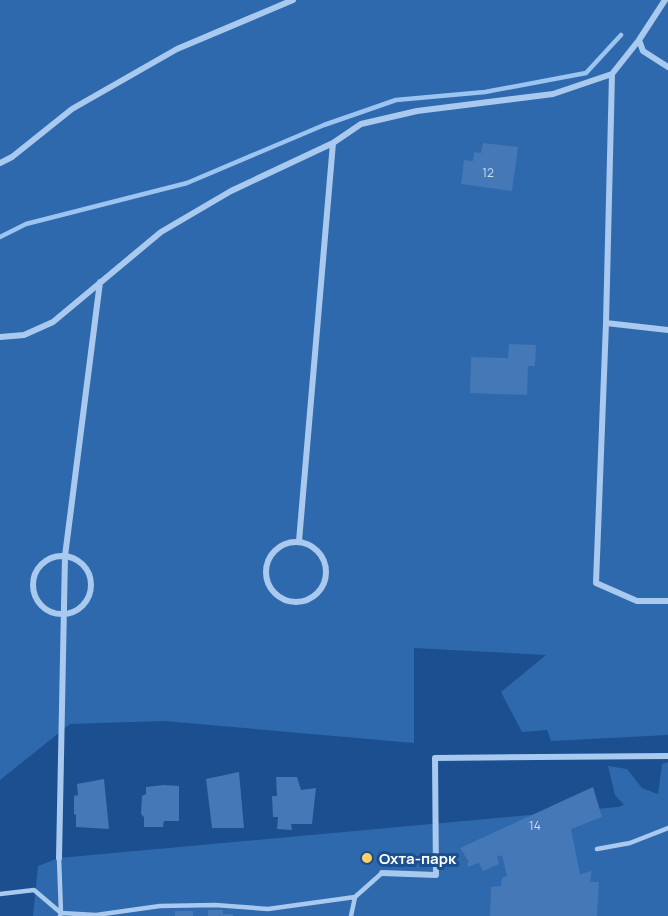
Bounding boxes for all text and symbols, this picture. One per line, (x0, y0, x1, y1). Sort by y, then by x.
house number: 12 (482, 164, 494, 181)
house number: 14 (529, 817, 541, 834)
place label: Охта-парк (379, 848, 457, 869)
marker: Охта-парк (360, 851, 374, 865)

